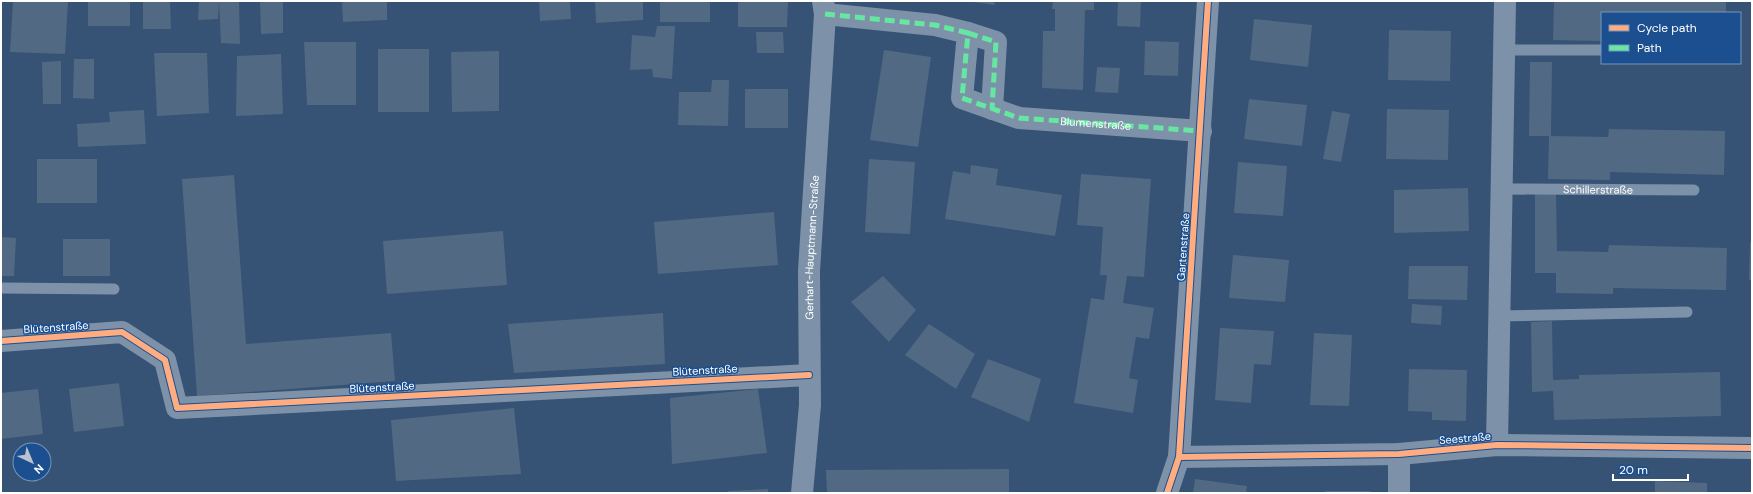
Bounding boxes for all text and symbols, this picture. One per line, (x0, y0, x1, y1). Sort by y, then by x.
legend (1601, 12, 1741, 64)
text: Cycle path (1637, 20, 1697, 36)
text: Path (1637, 40, 1662, 56)
street label: Blumenstraße (1060, 114, 1131, 133)
street label: Gerhart-Hauptmann-Straße (802, 175, 822, 320)
street label: Schillerstraße (1563, 182, 1633, 197)
street label: Gartenstraße (1174, 213, 1192, 281)
street label: Blütenstraße (23, 318, 89, 336)
street label: Blütenstraße (672, 361, 738, 379)
street label: Blütenstraße (349, 378, 415, 396)
street label: Seestraße (1439, 429, 1491, 447)
north arrow (12, 442, 52, 482)
scale bar (1613, 456, 1688, 482)
text: N (31, 461, 47, 477)
text: 20 m (1619, 462, 1648, 478)

